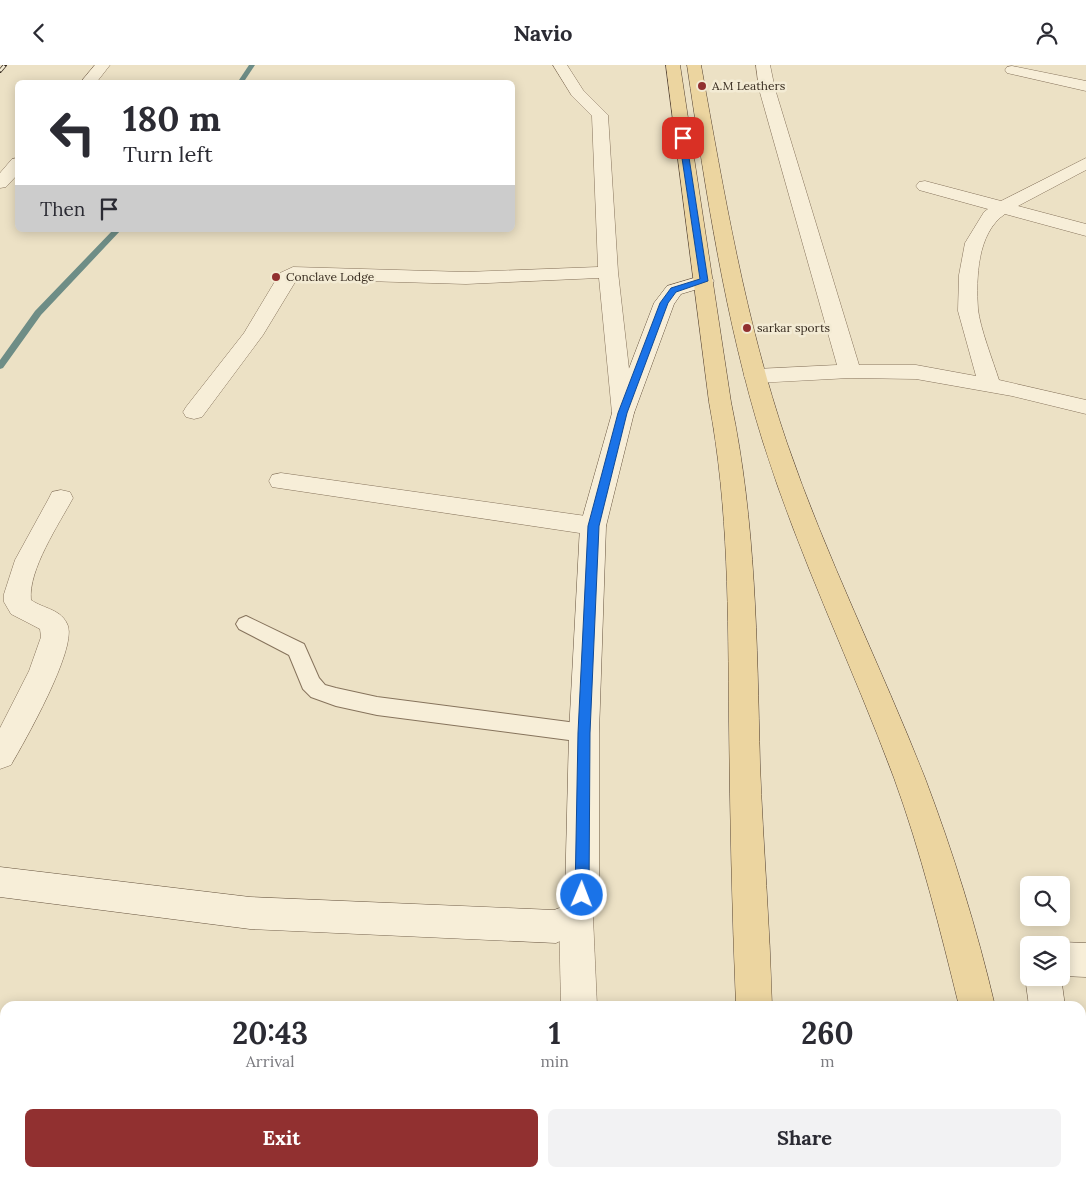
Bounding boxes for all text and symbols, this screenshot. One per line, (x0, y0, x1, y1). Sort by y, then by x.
icon: back (25, 19, 53, 47)
text: Navio (513, 19, 573, 47)
icon: person (1033, 19, 1061, 47)
place label: A.M Leathers (711, 78, 786, 93)
marker: A.M Leathers (696, 80, 708, 92)
text: 180 m (123, 96, 221, 141)
icon: left (40, 100, 105, 165)
pin (662, 117, 704, 159)
icon: arrive (669, 124, 697, 152)
text: Turn left (123, 140, 213, 168)
icon: arrive (95, 195, 123, 223)
text: Then (40, 197, 85, 221)
place label: Conclave Lodge (286, 269, 375, 284)
marker: Conclave Lodge (270, 271, 282, 283)
place label: sarkar sports (757, 320, 831, 335)
marker: sarkar sports (741, 322, 753, 334)
position arrow (555, 868, 607, 920)
map controls (1020, 876, 1070, 986)
button: search (1020, 876, 1070, 926)
button: layers (1020, 936, 1070, 986)
text: 20:43 (232, 1014, 308, 1052)
text: 1 (549, 1014, 561, 1052)
text: 260 (801, 1014, 854, 1052)
text: Arrival (246, 1051, 295, 1071)
text: min (540, 1051, 569, 1071)
text: m (820, 1051, 835, 1071)
button: Exit (25, 1109, 538, 1167)
button: Share (548, 1109, 1061, 1167)

